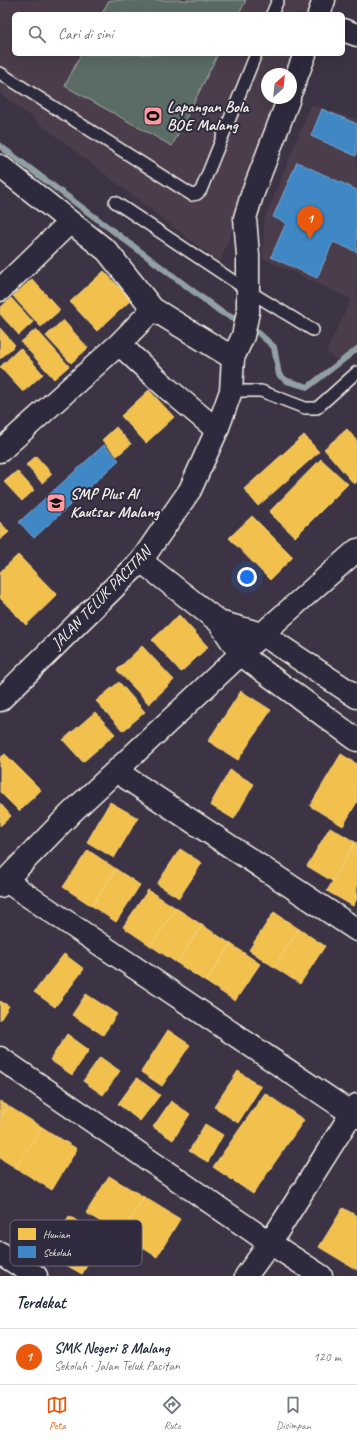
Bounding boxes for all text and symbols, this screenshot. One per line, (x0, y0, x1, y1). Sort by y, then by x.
search box (12, 12, 345, 56)
icon: search (26, 23, 48, 45)
text: Cari di sini (58, 25, 113, 44)
north arrow (261, 68, 297, 104)
place label: Lapangan Bola BOE Malang (167, 97, 250, 135)
sports icon: Lapangan Bola BOE Malang (142, 105, 164, 127)
pin: 1 (297, 206, 323, 239)
place label: SMP Plus Al Kautsar Malang (70, 484, 160, 522)
school or university icon: SMP Plus Al Kautsar Malang (45, 492, 67, 514)
street label: JALAN TELUK PACITAN (46, 541, 157, 654)
your location (237, 567, 257, 587)
legend (10, 1220, 142, 1266)
text: Hunian (43, 1227, 70, 1241)
text: Sekolah (43, 1245, 72, 1259)
text: Terdekat (16, 1292, 66, 1313)
text: SMK Negeri 8 Malang (54, 1339, 169, 1358)
text: 1 (26, 1349, 32, 1365)
text: 120 m (313, 1349, 341, 1365)
text: Sekolah · Jalan Teluk Pacitan (54, 1358, 180, 1374)
tab: Peta (46, 1394, 68, 1432)
tab: Rute (161, 1394, 183, 1432)
tab: Disimpan (276, 1394, 311, 1432)

